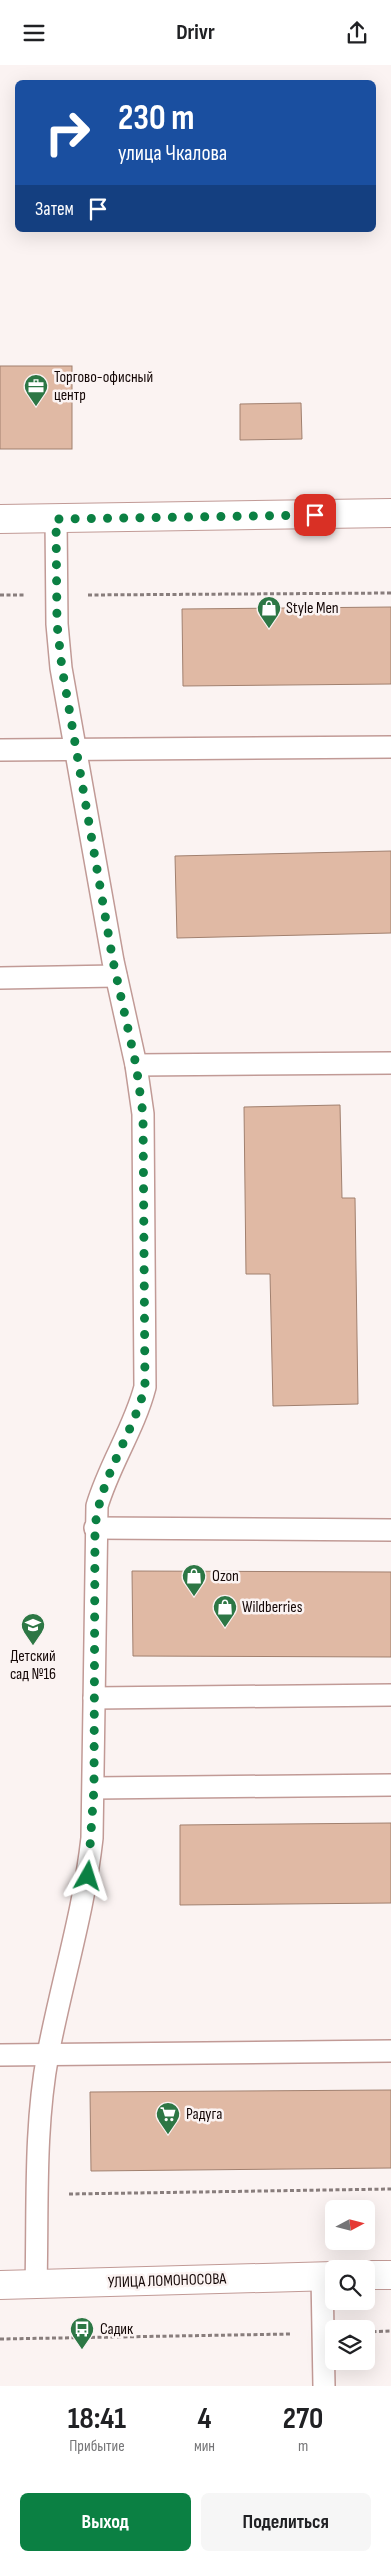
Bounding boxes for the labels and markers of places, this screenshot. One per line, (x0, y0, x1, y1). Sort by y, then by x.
place label: Торгово-офисный центр (54, 368, 153, 405)
office icon: Торгово-офисный центр (23, 373, 49, 407)
pin (294, 494, 336, 536)
shop icon: Style Men (256, 595, 282, 629)
place label: Style Men (286, 599, 339, 618)
shop icon: Ozon (181, 1563, 207, 1597)
place label: Ozon (212, 1567, 239, 1586)
shop icon: Wildberries (212, 1594, 238, 1628)
place label: Wildberries (242, 1598, 303, 1617)
school or university icon: Детский сад №16 (20, 1612, 46, 1646)
place label: Детский сад №16 (10, 1647, 56, 1684)
supermarket icon: Радуга (155, 2101, 181, 2135)
place label: Радуга (186, 2105, 222, 2124)
bus stop icon: Садик (69, 2316, 95, 2350)
place label: Садик (100, 2320, 134, 2339)

